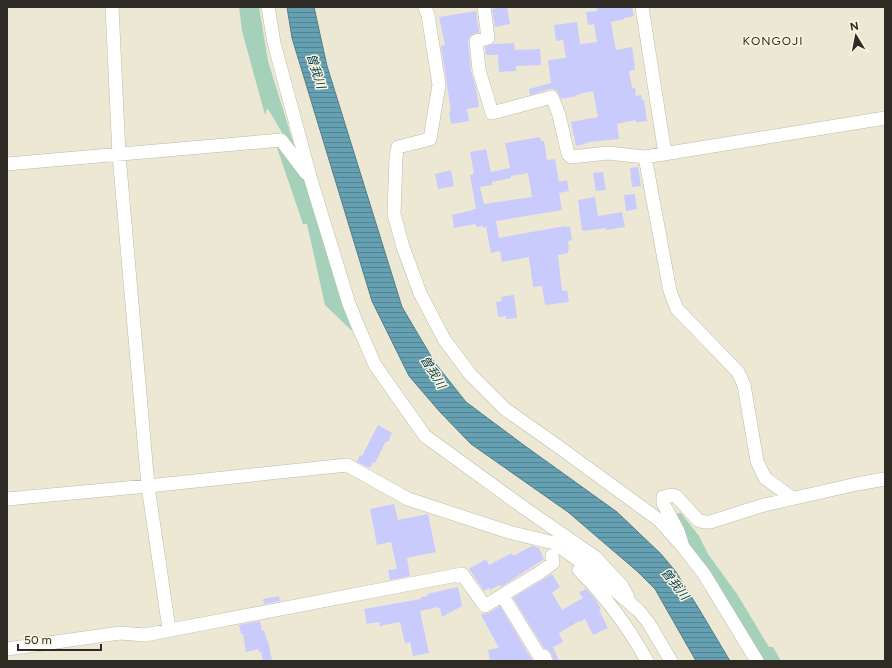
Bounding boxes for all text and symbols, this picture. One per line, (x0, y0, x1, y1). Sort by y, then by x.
north arrow (836, 16, 876, 56)
text: N (849, 20, 860, 34)
district label: KONGOJI (743, 34, 803, 48)
water label: 曽我川 (304, 52, 329, 92)
water label: 曽我川 (418, 353, 449, 393)
water label: 曽我川 (658, 566, 693, 604)
scale bar (18, 626, 101, 652)
text: 50 m (24, 633, 52, 647)

